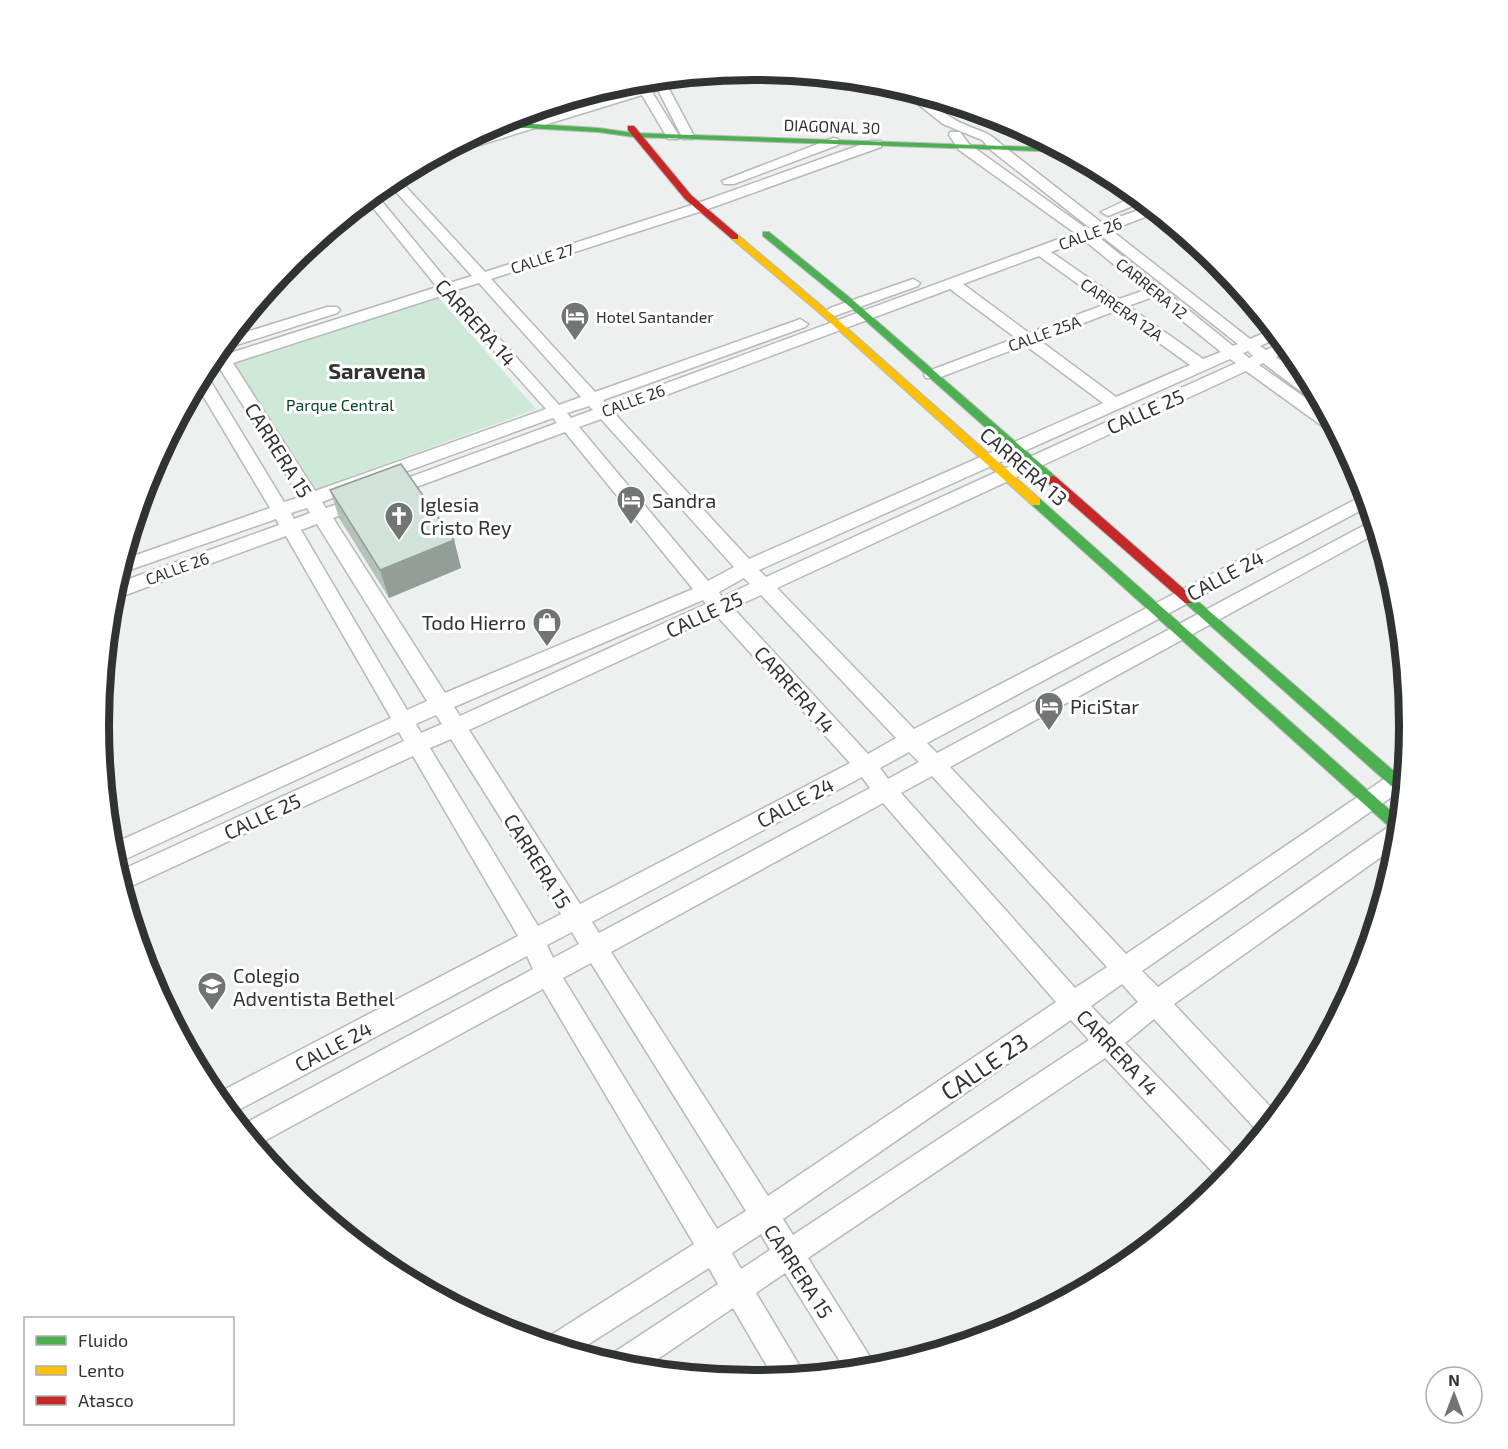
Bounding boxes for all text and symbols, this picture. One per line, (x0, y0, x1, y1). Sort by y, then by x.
street label: DIAGONAL 30 (783, 115, 881, 137)
street label: CALLE 26 (1056, 213, 1124, 253)
street label: CALLE 27 (508, 239, 576, 277)
street label: CARRERA 12 (1113, 253, 1191, 323)
street label: CARRERA 14 (431, 274, 521, 370)
street label: CARRERA 12A (1077, 274, 1167, 344)
hotel icon: Hotel Santander (559, 300, 591, 342)
place label: Hotel Santander (596, 307, 714, 326)
street label: CALLE 25A (1005, 311, 1083, 355)
district label: Saravena (328, 357, 426, 383)
street label: CALLE 26 (599, 380, 667, 420)
street label: CALLE 25 (1103, 383, 1187, 439)
park label: Parque Central (286, 395, 394, 414)
street label: CARRERA 15 (240, 398, 318, 502)
street label: CARRERA 13 (976, 422, 1072, 510)
hotel icon: Sandra (615, 484, 647, 526)
place label: Sandra (652, 488, 716, 512)
place label: Iglesia Cristo Rey (420, 492, 512, 539)
church icon: Iglesia Cristo Rey (383, 500, 415, 542)
street label: CALLE 24 (1182, 545, 1268, 605)
street label: CALLE 26 (143, 548, 211, 588)
street label: CALLE 25 (662, 586, 746, 642)
shop icon: Todo Hierro (531, 606, 563, 648)
place label: Todo Hierro (422, 610, 526, 634)
street label: CARRERA 14 (750, 641, 840, 737)
hotel icon: PiciStar (1033, 690, 1065, 732)
place label: PiciStar (1070, 694, 1139, 718)
street label: CALLE 24 (752, 772, 838, 832)
street label: CALLE 25 (220, 788, 304, 844)
street label: CARRERA 15 (499, 809, 577, 913)
place label: Colegio Adventista Bethel (233, 963, 395, 1010)
school or university icon: Colegio Adventista Bethel (196, 970, 228, 1012)
street label: CARRERA 14 (1072, 1004, 1164, 1100)
street label: CALLE 24 (290, 1016, 376, 1076)
street label: CALLE 23 (935, 1026, 1033, 1106)
street label: CARRERA 15 (760, 1219, 838, 1323)
legend (24, 1317, 234, 1425)
text: Fluido (78, 1329, 128, 1351)
text: Lento (78, 1359, 124, 1381)
north arrow (1424, 1365, 1484, 1425)
text: N (1448, 1370, 1460, 1389)
text: Atasco (78, 1389, 134, 1411)

